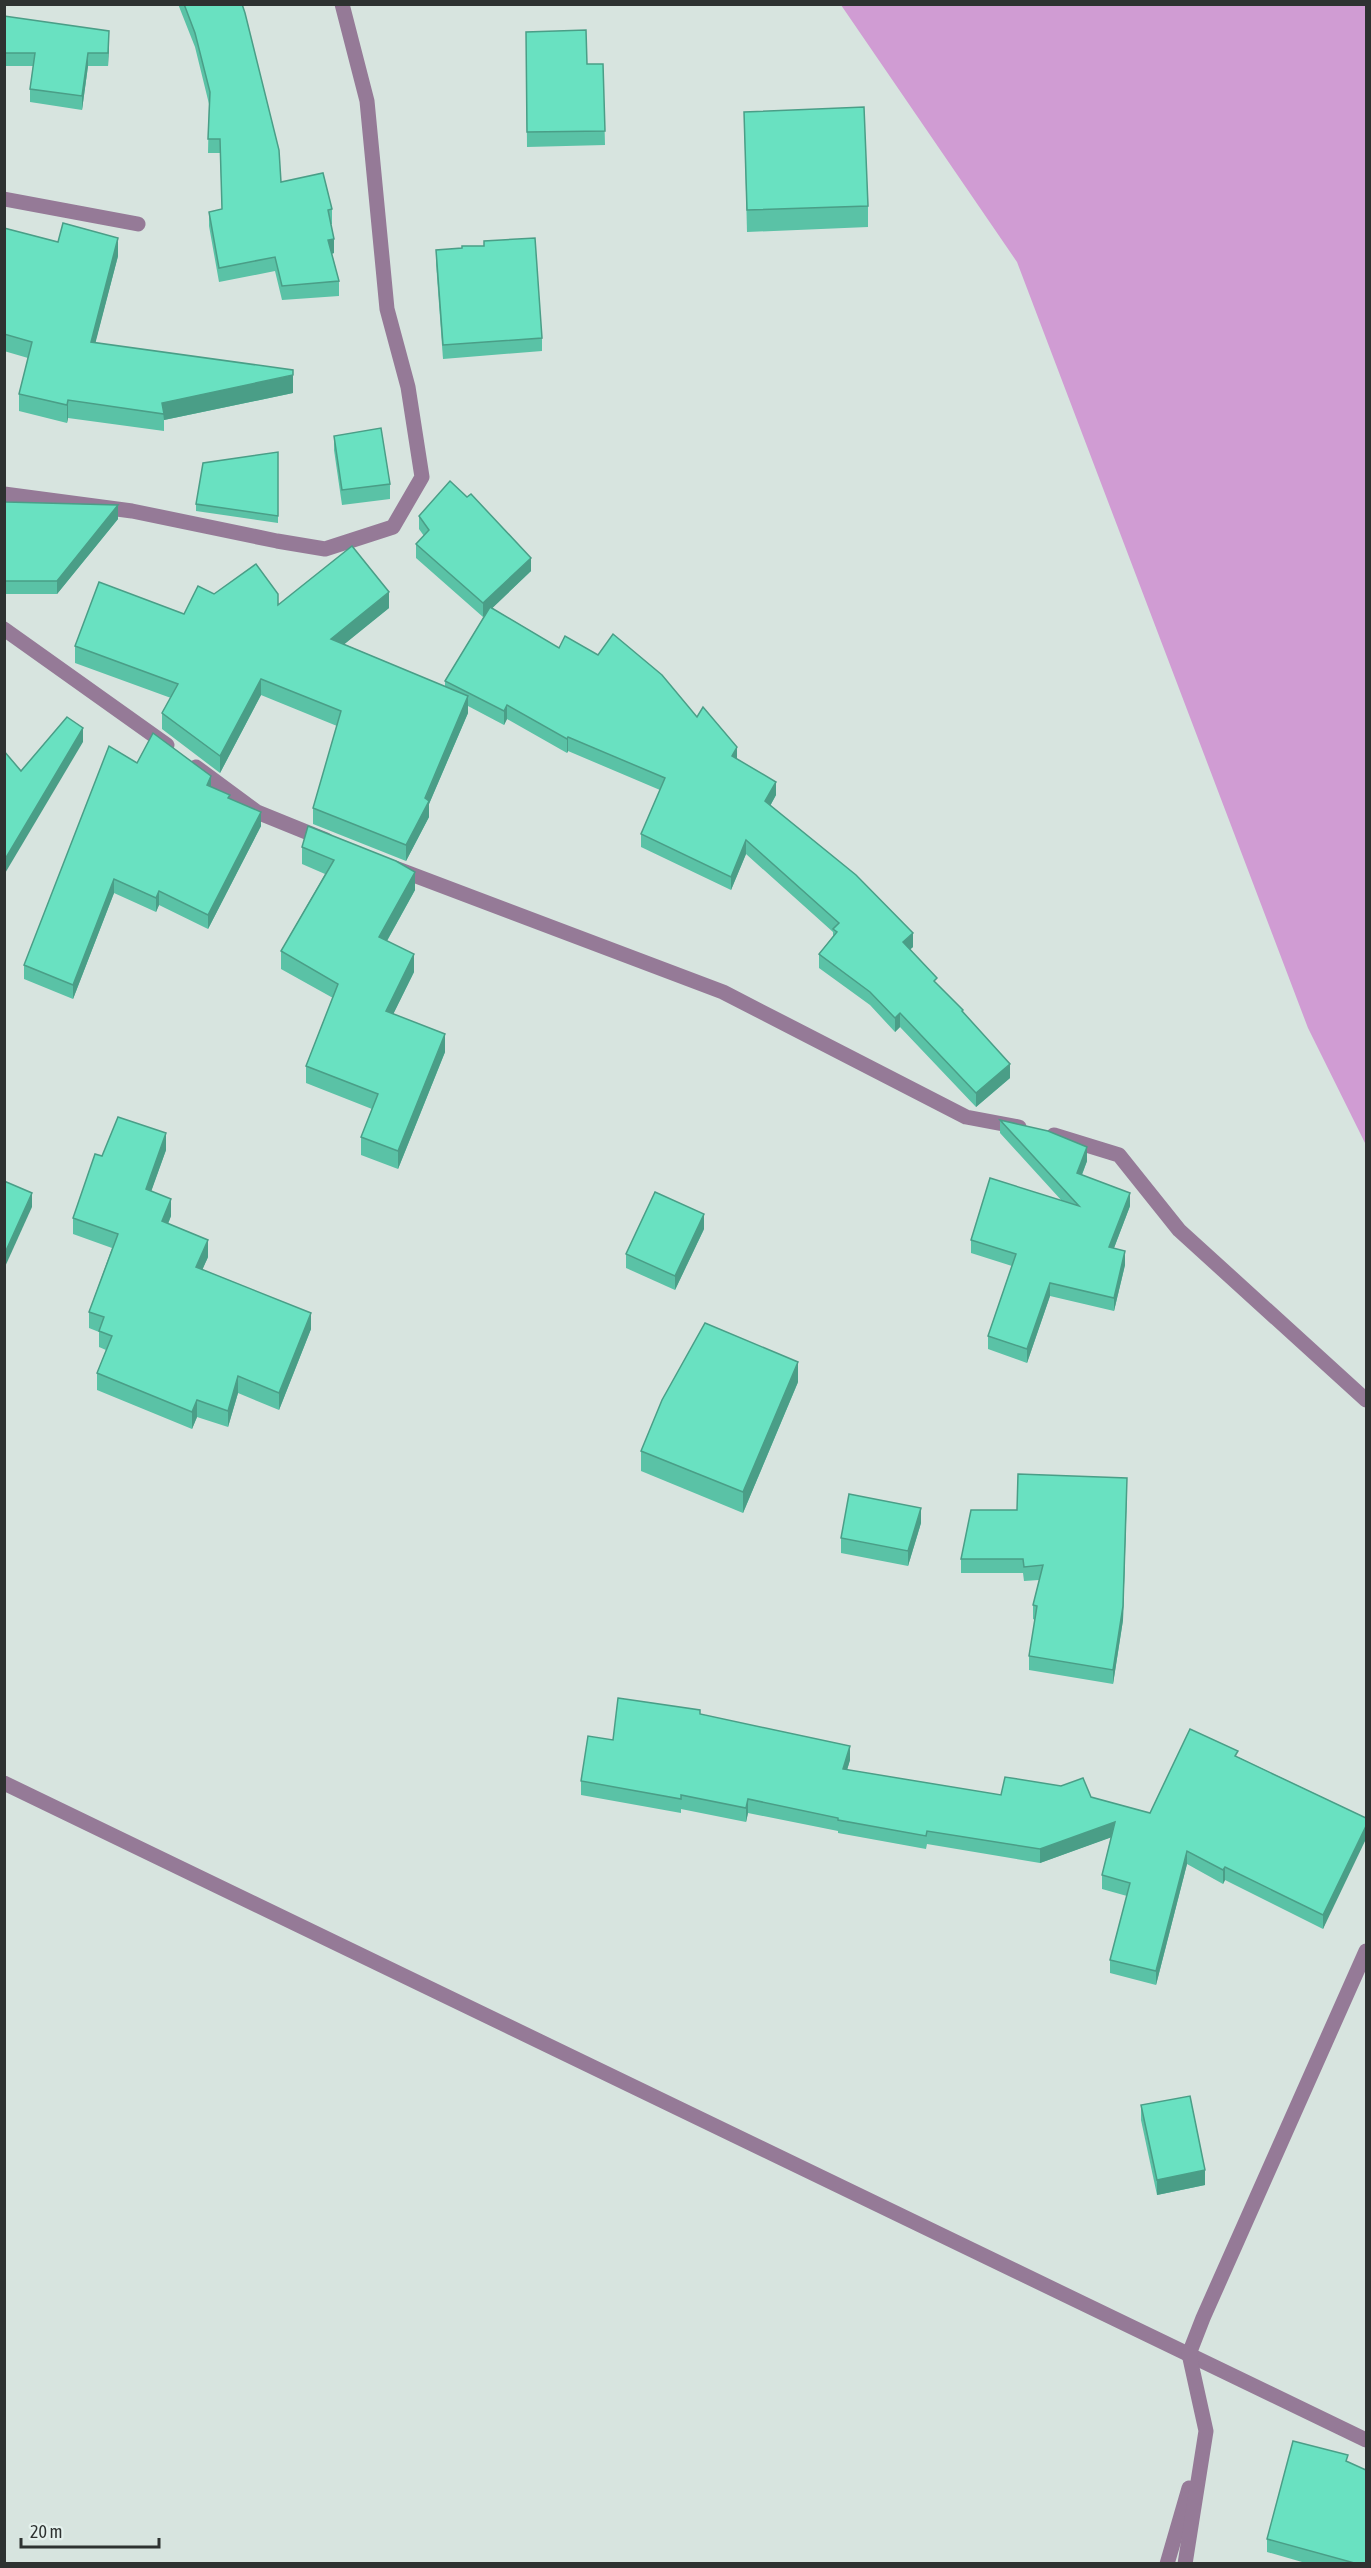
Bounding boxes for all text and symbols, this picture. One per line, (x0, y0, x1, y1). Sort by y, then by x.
scale bar (21, 2511, 159, 2549)
text: 20 m (30, 2521, 62, 2542)

